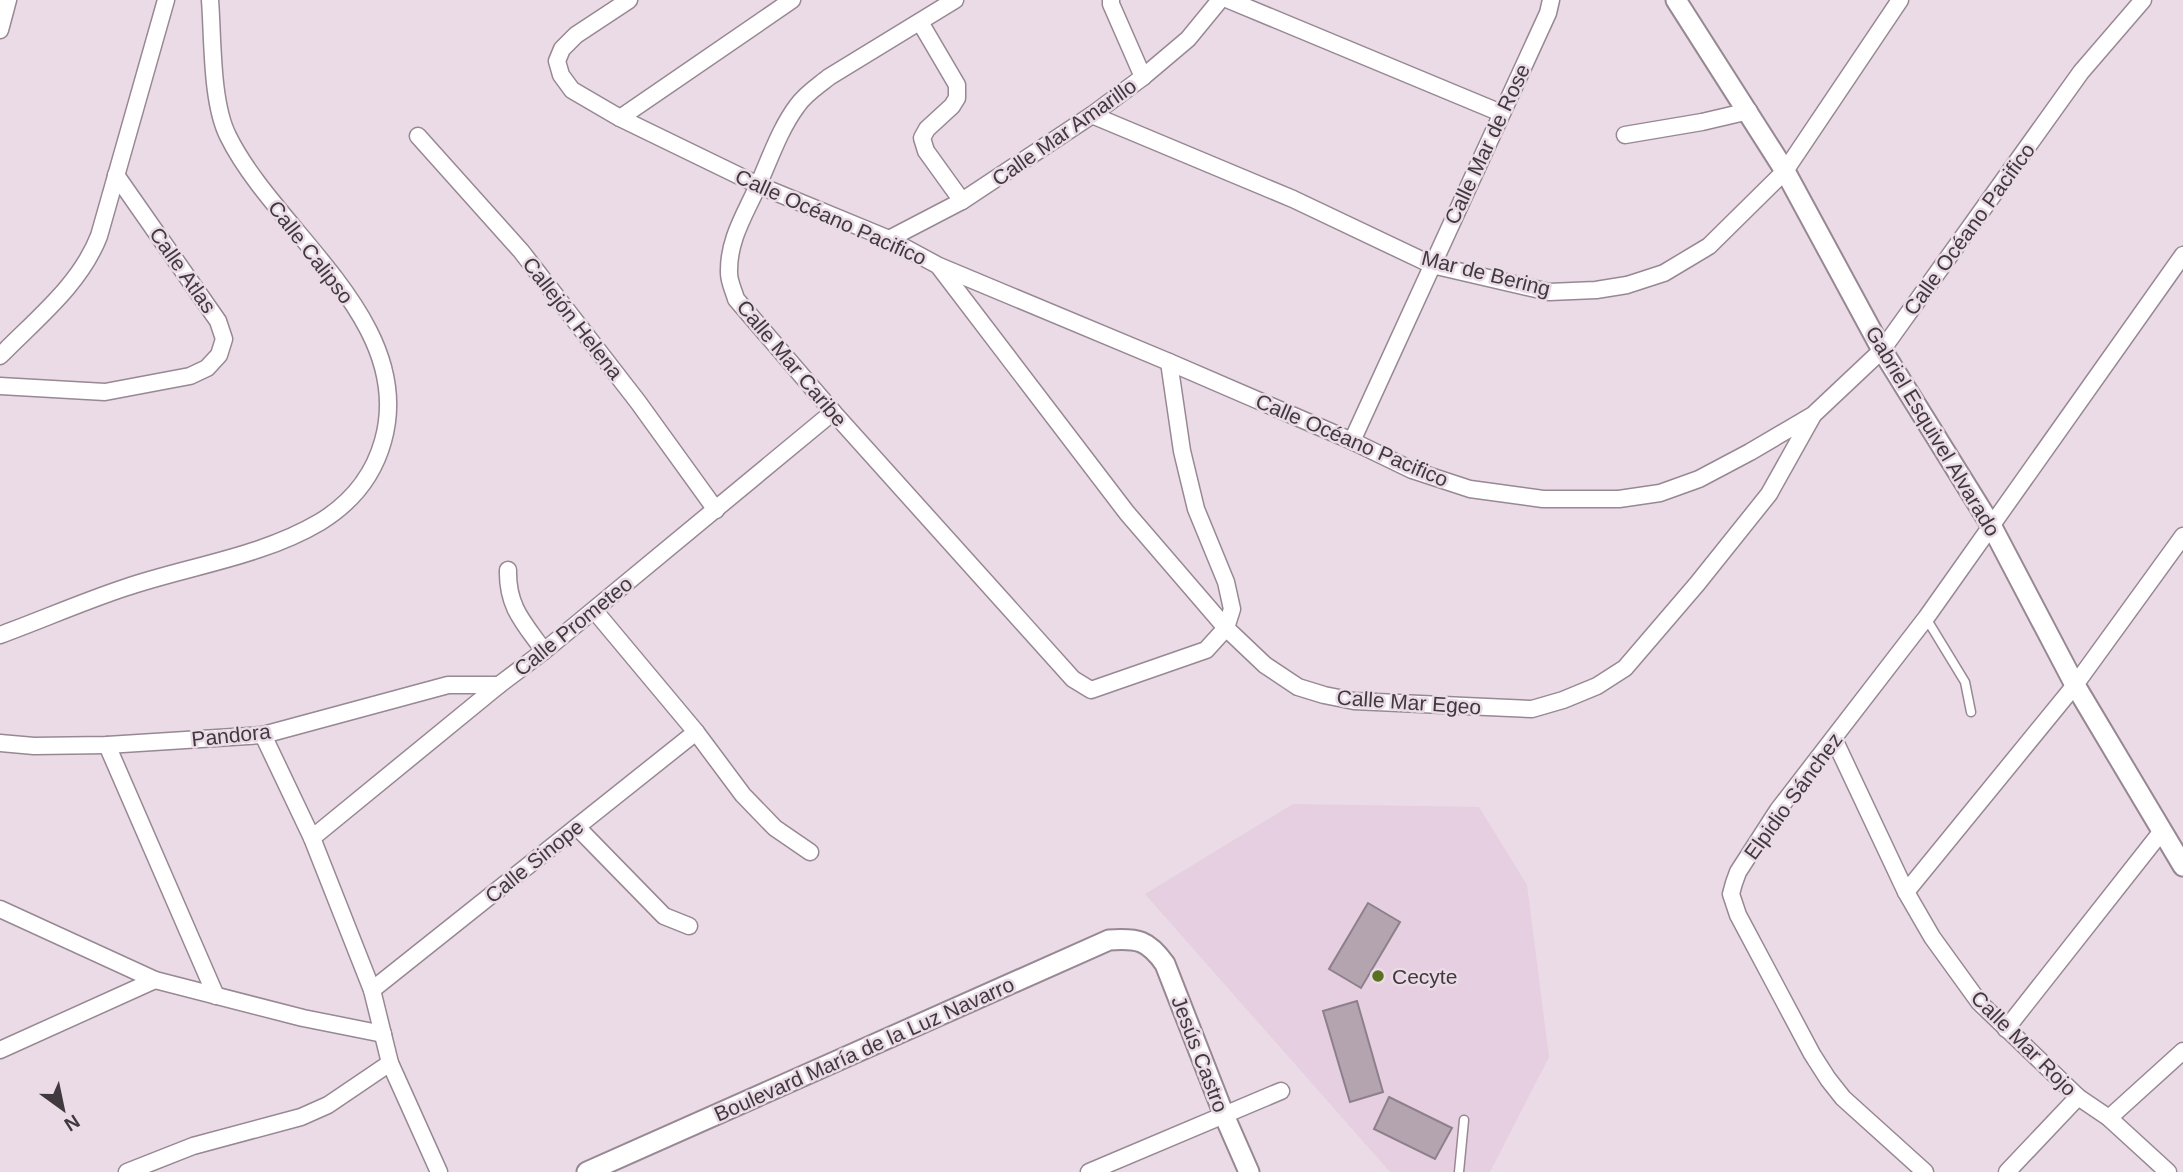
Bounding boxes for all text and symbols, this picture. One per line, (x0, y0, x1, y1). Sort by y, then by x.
street label: Calle Mar de Rose (1440, 60, 1534, 228)
street label: Calle Mar Amarillo (988, 74, 1140, 190)
street label: Calle Océano Pacifico (1899, 139, 2039, 319)
street label: Calle Océano Pacifico (732, 164, 930, 270)
street label: Calle Calipso (264, 196, 358, 308)
street label: Calle Atlas (145, 223, 221, 317)
street label: Mar de Bering (1419, 246, 1553, 300)
street label: Callejón Helena (518, 253, 628, 384)
street label: Calle Mar Caribe (733, 295, 851, 431)
street label: Gabriel Esquivel Alvarado (1861, 322, 2005, 540)
street label: Calle Océano Pacifico (1252, 389, 1452, 491)
street label: Calle Prometeo (510, 572, 636, 680)
street label: Calle Mar Egeo (1336, 685, 1482, 719)
street label: Pandora (190, 719, 272, 751)
street label: Elpidio Sánchez (1739, 728, 1847, 864)
street label: Calle Sinope (480, 815, 588, 907)
place label: Cecyte (1392, 965, 1457, 988)
marker: Cecyte (1370, 968, 1386, 984)
street label: Boulevard María de la Luz Navarro (711, 972, 1017, 1126)
street label: Calle Mar Rojo (1967, 986, 2081, 1100)
street label: Jesús Castro (1167, 993, 1233, 1115)
north arrow (28, 1074, 98, 1144)
text: N (61, 1110, 83, 1135)

